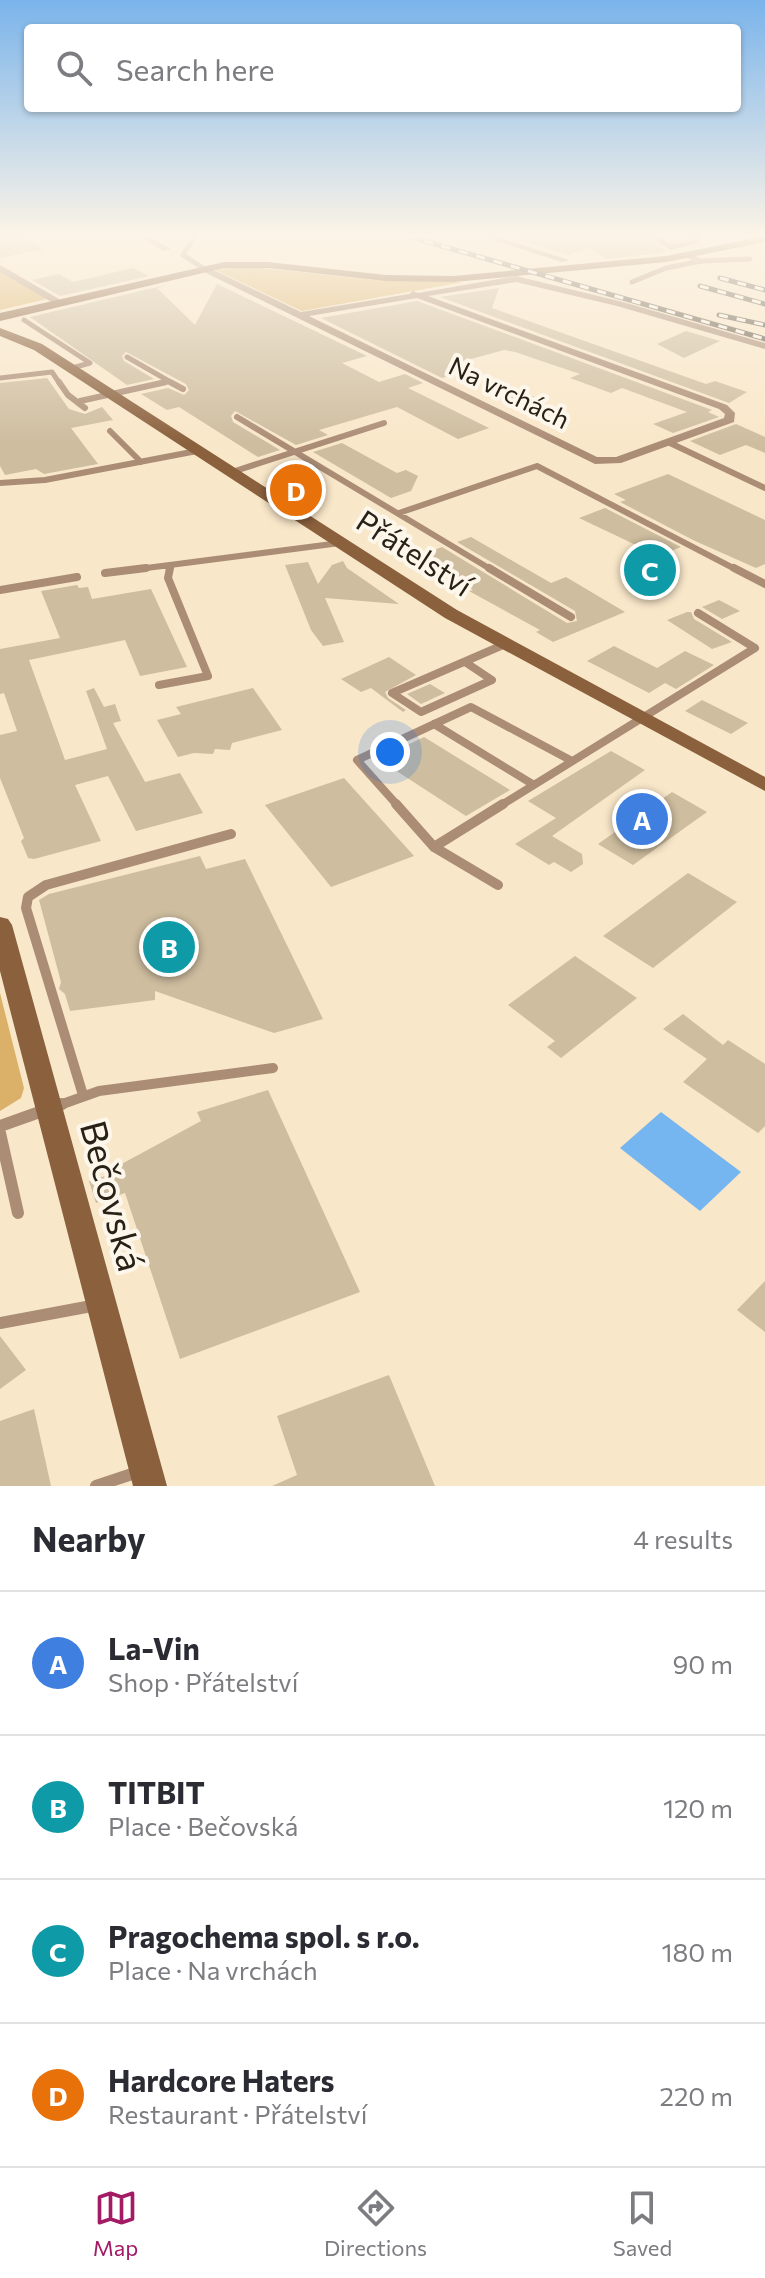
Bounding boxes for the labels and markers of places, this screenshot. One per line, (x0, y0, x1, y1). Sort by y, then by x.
pin: D (270, 460, 322, 520)
pin: C (624, 540, 676, 600)
pin: A (616, 789, 668, 849)
pin: B (143, 917, 195, 977)

